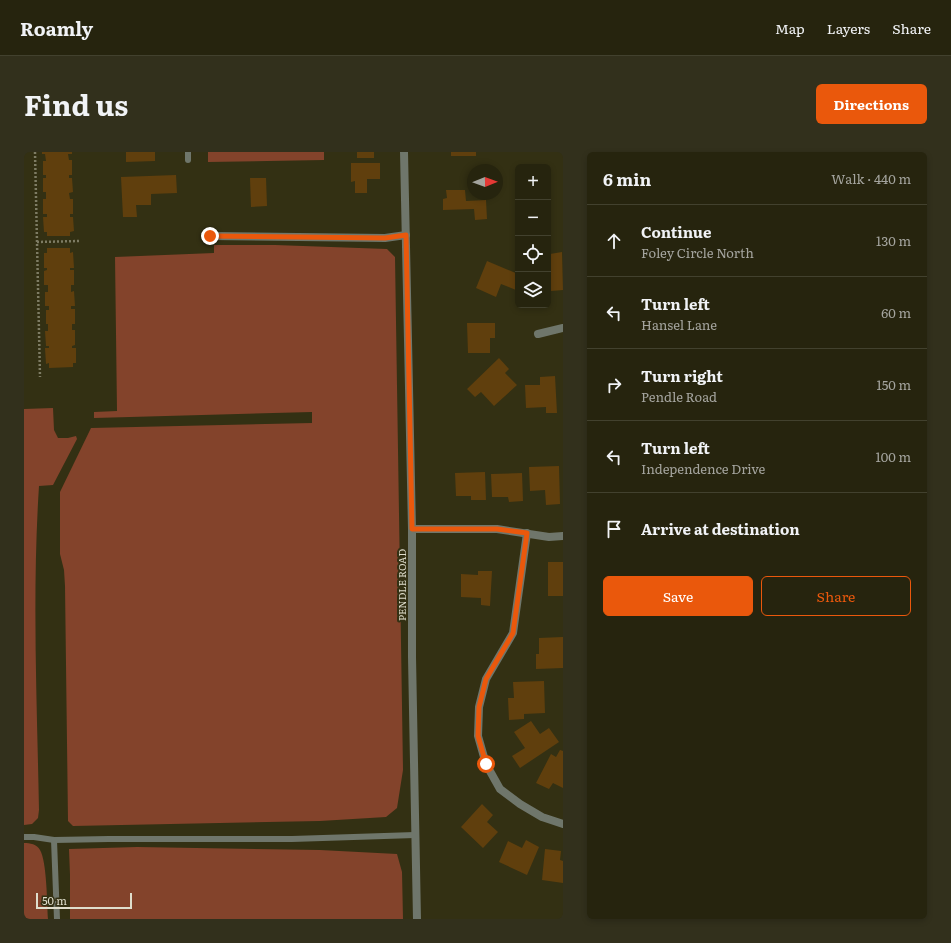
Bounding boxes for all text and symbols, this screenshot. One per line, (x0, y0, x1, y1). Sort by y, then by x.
text: Roamly (20, 14, 93, 42)
text: Map (775, 18, 805, 38)
text: Layers (827, 18, 870, 38)
text: Share (892, 18, 931, 38)
text: Find us (24, 83, 128, 125)
button: Directions (816, 84, 927, 124)
north arrow (467, 164, 503, 200)
map controls (515, 164, 551, 308)
button: + (515, 164, 551, 200)
text: 6 min (603, 166, 651, 191)
text: Walk · 440 m (831, 169, 911, 188)
button: − (515, 200, 551, 236)
text: Continue (641, 220, 711, 243)
route end (201, 227, 219, 245)
icon: ahead (603, 230, 625, 252)
text: 130 m (876, 231, 911, 250)
button: locate (515, 236, 551, 272)
text: Foley Circle North (641, 243, 754, 262)
button: layers (515, 272, 551, 308)
text: Turn left (641, 292, 710, 315)
icon: left (603, 302, 625, 324)
text: 60 m (881, 303, 911, 322)
text: Hansel Lane (641, 315, 717, 334)
text: Turn right (641, 364, 723, 387)
icon: right (603, 374, 625, 396)
text: 150 m (876, 375, 911, 394)
text: Pendle Road (641, 387, 717, 406)
text: Turn left (641, 436, 710, 459)
icon: left (603, 446, 625, 468)
text: 100 m (875, 447, 911, 466)
text: Independence Drive (641, 459, 765, 478)
text: Arrive at destination (641, 517, 800, 540)
icon: arrive (603, 518, 625, 540)
street label: PENDLE ROAD (394, 549, 409, 621)
button: Save (603, 576, 753, 616)
button: Share (761, 576, 911, 616)
route start (477, 755, 495, 773)
scale bar (36, 891, 132, 910)
text: 50 m (42, 892, 67, 908)

